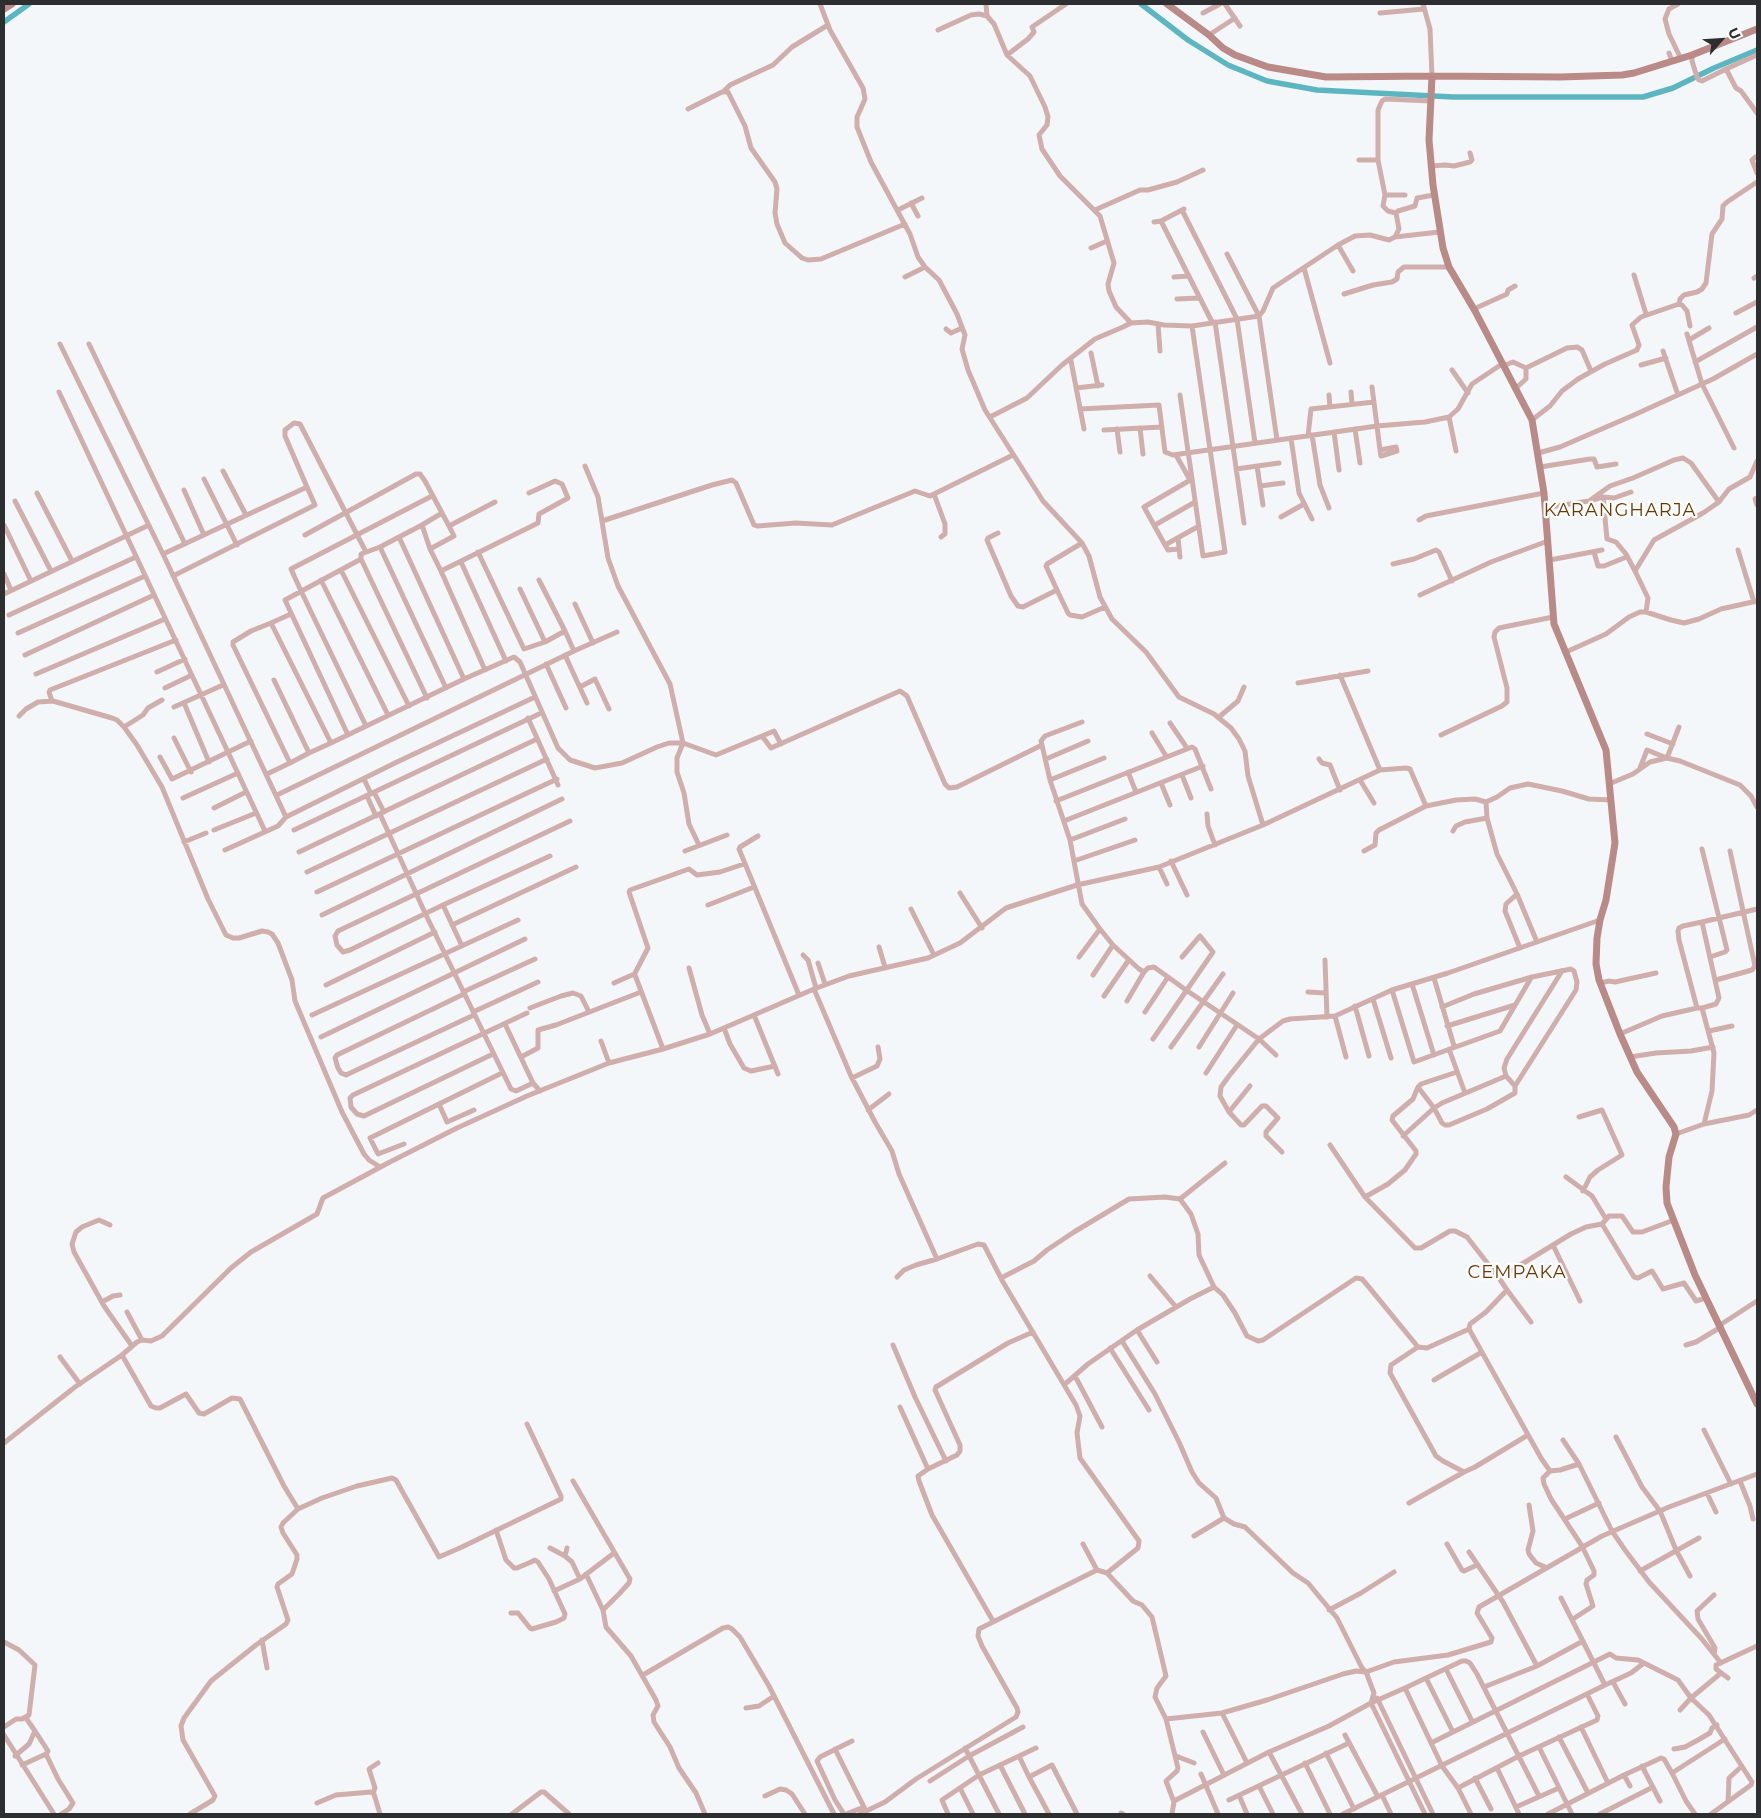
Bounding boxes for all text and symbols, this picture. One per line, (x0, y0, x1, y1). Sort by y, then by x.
north arrow (1696, 15, 1746, 65)
text: U (1724, 25, 1745, 42)
district label: KARANGHARJA (1542, 500, 1698, 522)
district label: CEMPAKA (1467, 1262, 1567, 1284)

